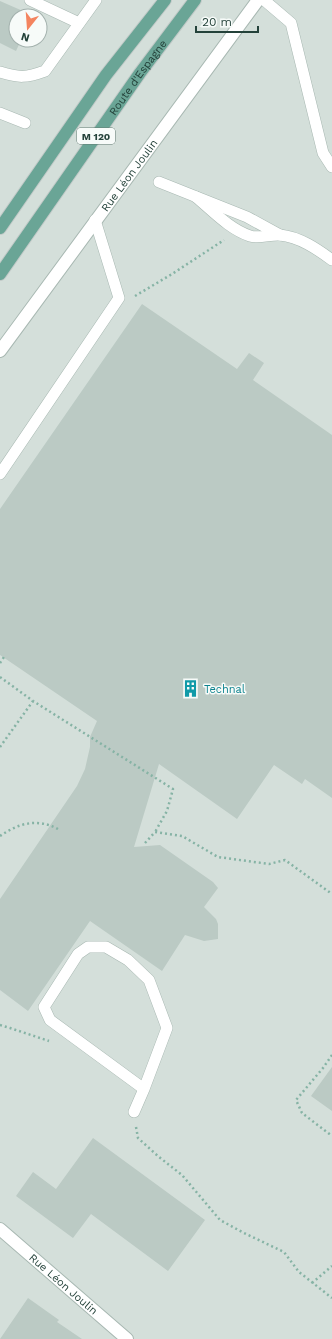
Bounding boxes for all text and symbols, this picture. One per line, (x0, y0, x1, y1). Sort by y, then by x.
north arrow (8, 8, 48, 48)
scale bar (196, 8, 258, 34)
text: 20 m (202, 15, 232, 29)
text: N (19, 30, 31, 44)
street label: Route d'Espagne (107, 37, 170, 118)
road number: M 120 (77, 128, 115, 144)
street label: Rue Léon Joulin (99, 137, 160, 214)
building icon: Technal (181, 679, 201, 699)
place label: Technal (204, 683, 246, 696)
street label: Rue Léon Joulin (26, 1251, 100, 1318)

